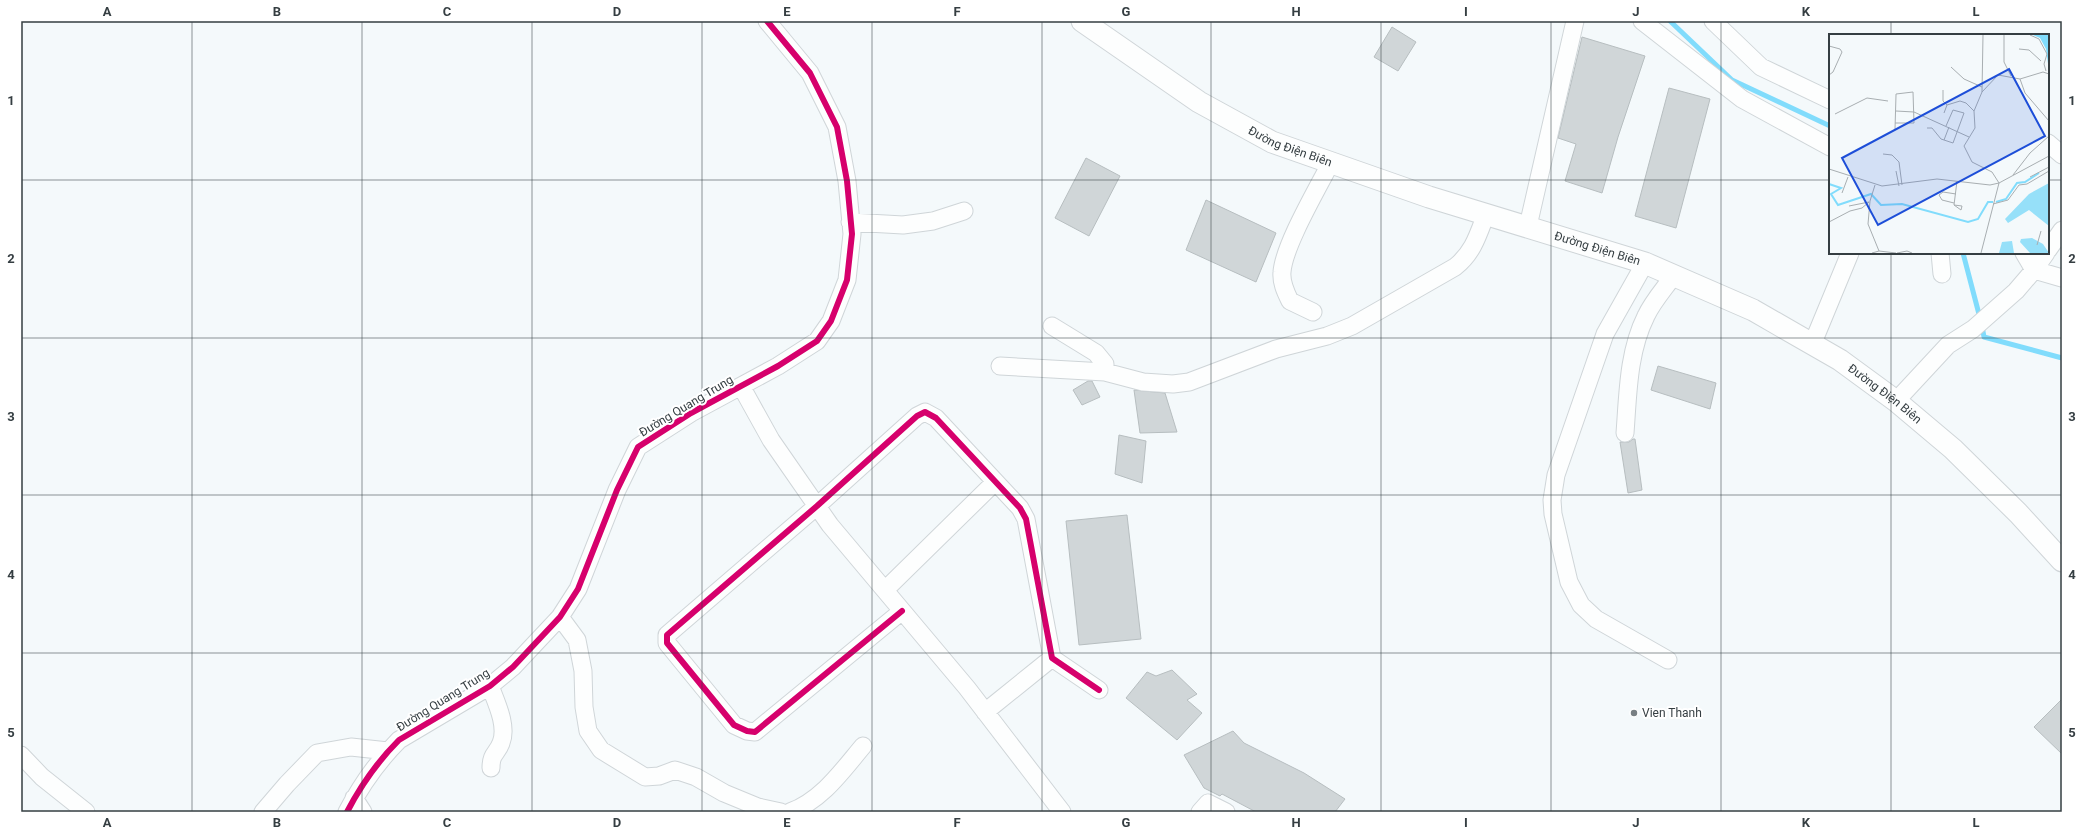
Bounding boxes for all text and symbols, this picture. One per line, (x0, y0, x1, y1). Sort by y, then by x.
text: A (103, 4, 112, 19)
text: B (273, 4, 281, 19)
text: C (443, 4, 452, 19)
text: D (613, 4, 621, 19)
text: E (783, 4, 791, 19)
text: F (953, 4, 961, 19)
text: G (1122, 4, 1131, 19)
text: H (1291, 4, 1301, 19)
text: I (1464, 4, 1468, 19)
text: J (1632, 4, 1640, 19)
text: K (1802, 4, 1811, 19)
text: L (1972, 4, 1980, 19)
inset map (1829, 34, 2049, 254)
text: 1 (7, 93, 15, 108)
text: 1 (2068, 93, 2076, 108)
street label: Đường Điện Biên (1246, 123, 1334, 169)
street label: Đường Điện Biên (1553, 229, 1642, 268)
text: 2 (7, 251, 15, 266)
text: 2 (2068, 251, 2076, 266)
street label: Đường Điện Biên (1845, 361, 1924, 427)
street label: Đường Quang Trung (637, 372, 735, 440)
text: 3 (7, 409, 15, 424)
text: 3 (2068, 409, 2076, 424)
text: 4 (7, 567, 15, 582)
text: 4 (2068, 567, 2076, 582)
street label: Đường Quang Trung (394, 666, 492, 734)
place label: Vien Thanh (1642, 706, 1702, 720)
marker: Vien Thanh (1629, 708, 1639, 718)
text: 5 (7, 725, 15, 740)
text: 5 (2068, 725, 2076, 740)
text: A (103, 815, 112, 830)
text: B (273, 815, 281, 830)
text: C (443, 815, 452, 830)
text: D (613, 815, 621, 830)
text: E (783, 815, 791, 830)
text: F (953, 815, 961, 830)
text: G (1122, 815, 1131, 830)
text: H (1291, 815, 1301, 830)
text: I (1464, 815, 1468, 830)
text: J (1632, 815, 1640, 830)
text: K (1802, 815, 1811, 830)
text: L (1972, 815, 1980, 830)

